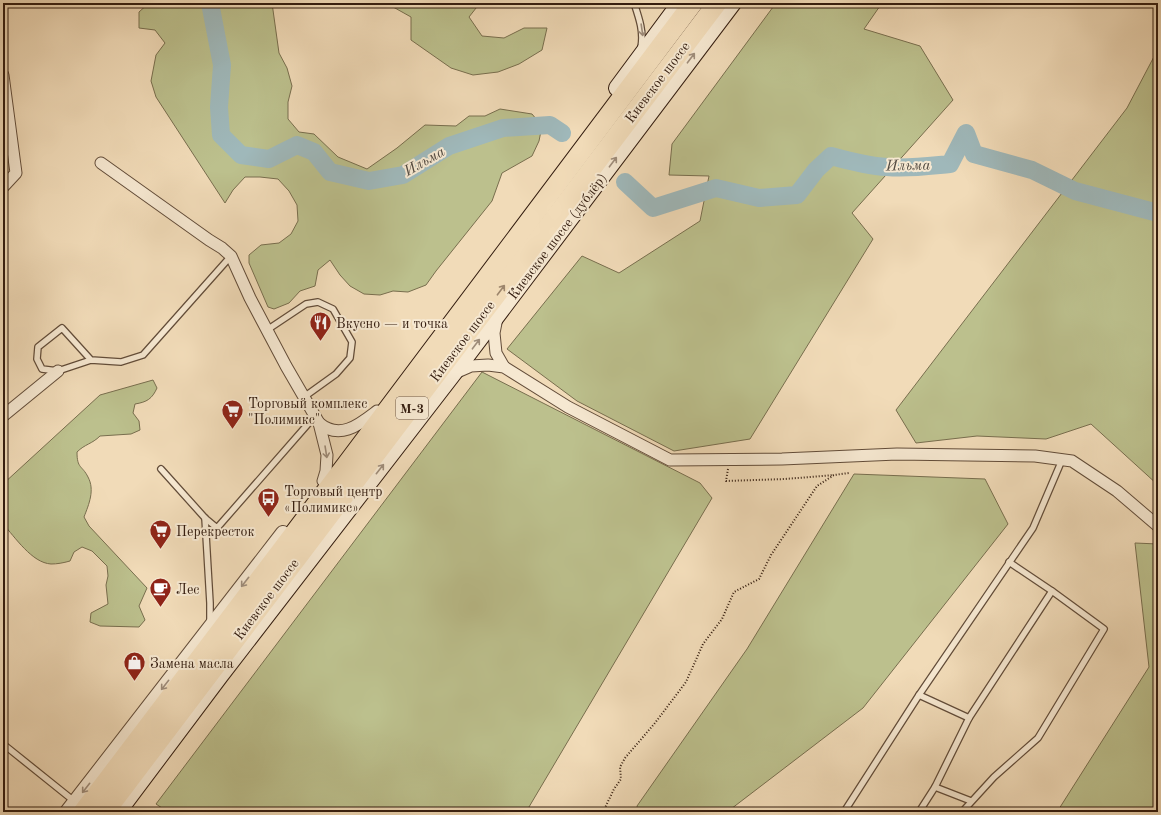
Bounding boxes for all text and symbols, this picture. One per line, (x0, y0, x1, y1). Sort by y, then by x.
one-way arrow (638, 23, 646, 36)
street label: Киевское шоссе (623, 39, 693, 126)
one-way arrow (687, 53, 696, 64)
water label: Ильма (401, 145, 448, 180)
one-way arrow (609, 157, 617, 168)
water label: Ильма (885, 159, 931, 174)
street label: Киевское шоссе (дублёр) (506, 171, 610, 302)
one-way arrow (496, 285, 505, 296)
street label: Киевское шоссе (428, 298, 498, 385)
restaurant icon: Вкусно — и точка (307, 310, 333, 343)
place label: Вкусно — и точка (336, 317, 448, 331)
one-way arrow (472, 339, 480, 350)
place label: Торговый комплекс "Полимикс" (248, 397, 367, 427)
road number: М-3 (396, 397, 428, 419)
supermarket icon: Торговый комплекс "Полимикс" (219, 398, 245, 431)
one-way arrow (322, 445, 330, 458)
one-way arrow (375, 464, 384, 475)
place label: Торговый центр «Полимикс» (284, 485, 383, 515)
bus stop icon: Торговый центр «Полимикс» (255, 486, 281, 519)
supermarket icon: Перекресток (147, 518, 173, 551)
place label: Перекресток (176, 525, 255, 539)
street label: Киевское шоссе (232, 556, 302, 643)
cafe icon: Лес (147, 576, 173, 609)
one-way arrow (241, 577, 249, 588)
place label: Лес (176, 583, 199, 597)
shop icon: Замена масла (121, 650, 147, 683)
place label: Замена масла (150, 657, 234, 671)
one-way arrow (161, 679, 170, 690)
one-way arrow (81, 782, 90, 793)

